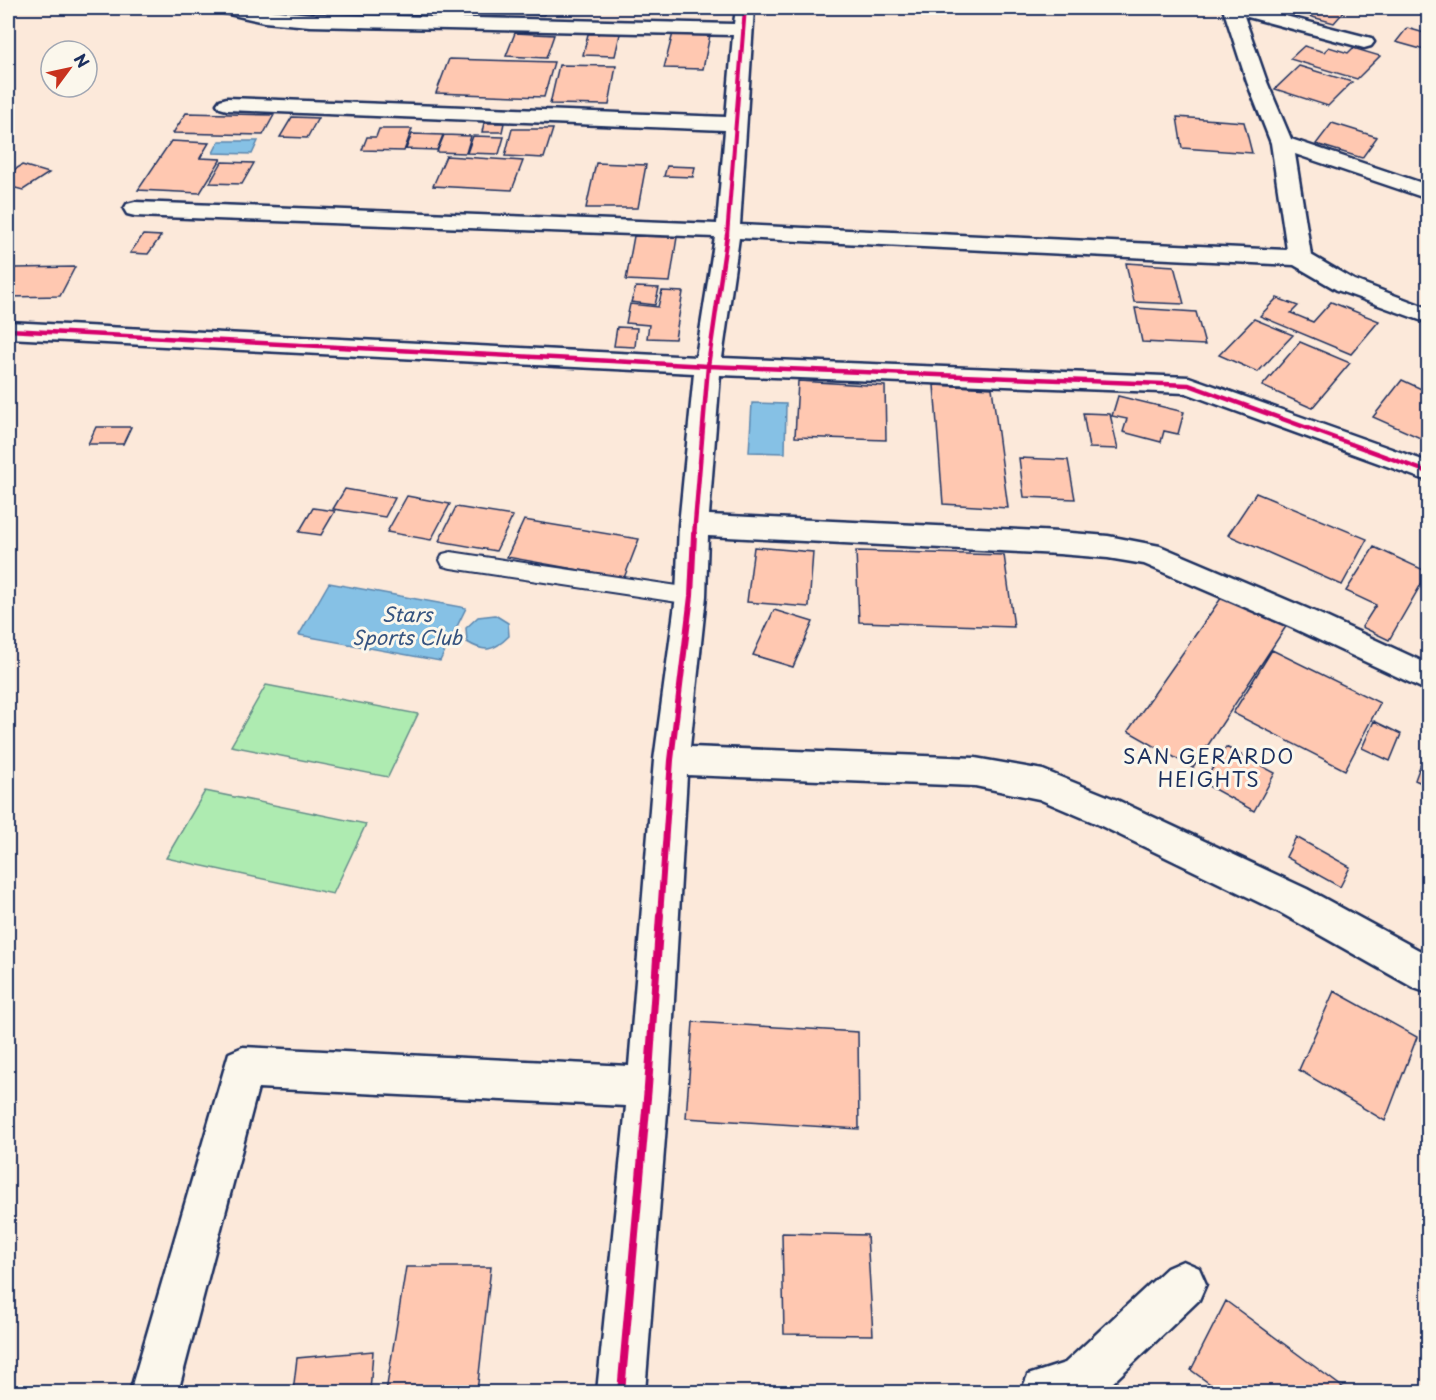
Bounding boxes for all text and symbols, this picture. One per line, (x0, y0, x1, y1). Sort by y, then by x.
north arrow (39, 39, 99, 99)
text: N (69, 48, 96, 72)
water label: Stars Sports Club (352, 599, 463, 652)
district label: SAN GERARDO HEIGHTS (1123, 741, 1295, 794)

